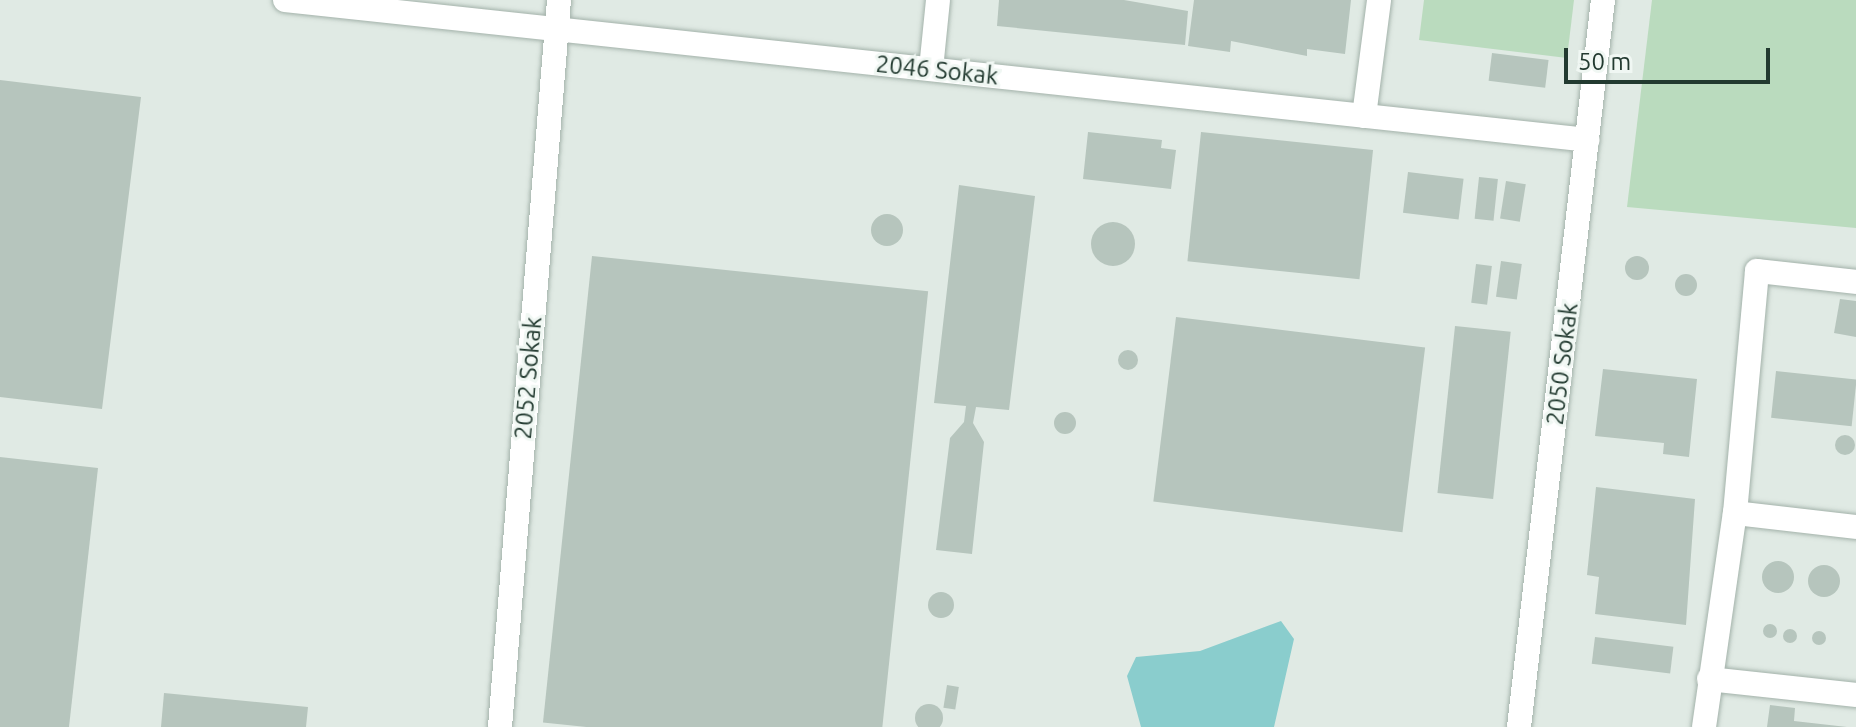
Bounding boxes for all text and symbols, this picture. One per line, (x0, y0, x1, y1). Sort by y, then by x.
scale bar (1568, 32, 1774, 82)
text: 50 m (1578, 48, 1631, 75)
street label: 2046 Sokak (874, 49, 1000, 91)
street label: 2050 Sokak (1540, 301, 1584, 427)
street label: 2052 Sokak (508, 316, 548, 440)

